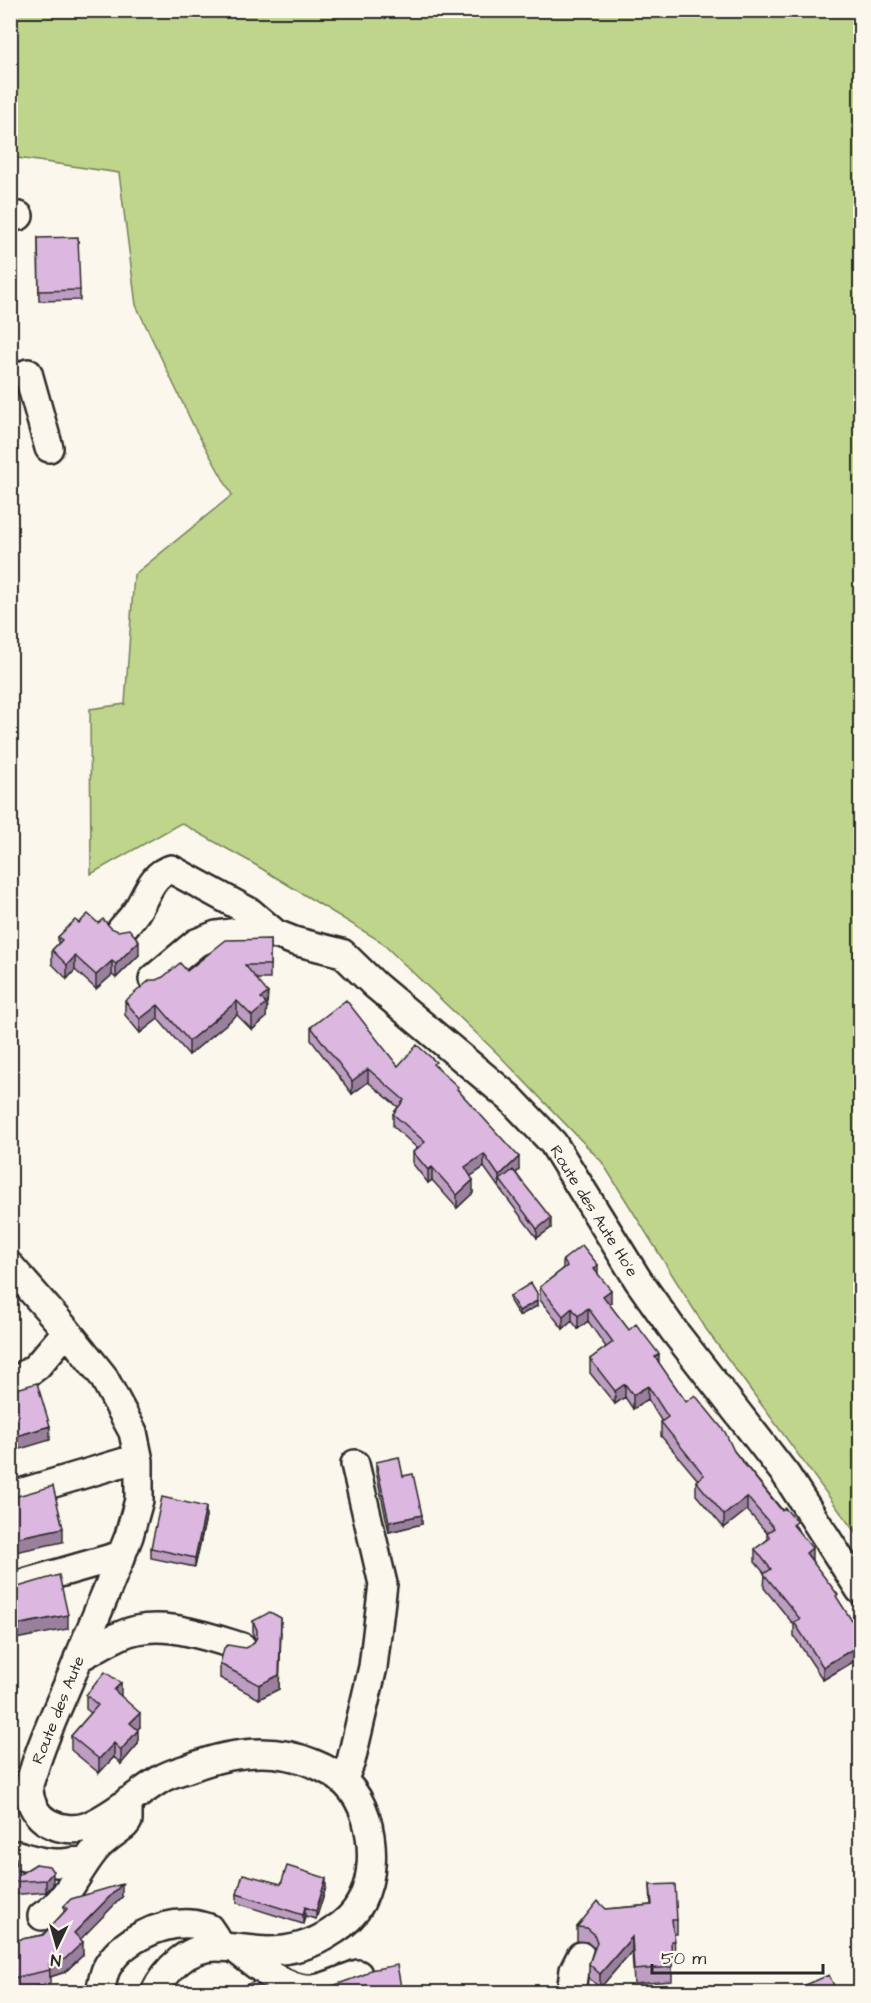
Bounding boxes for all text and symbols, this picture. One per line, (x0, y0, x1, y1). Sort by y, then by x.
street label: Route des Aute Ho'e (545, 1141, 644, 1281)
street label: Route des Aute (26, 1652, 90, 1767)
north arrow (27, 1916, 87, 1976)
scale bar (652, 1937, 823, 1975)
text: 50 m (661, 1946, 706, 1971)
text: N (50, 1949, 62, 1971)

